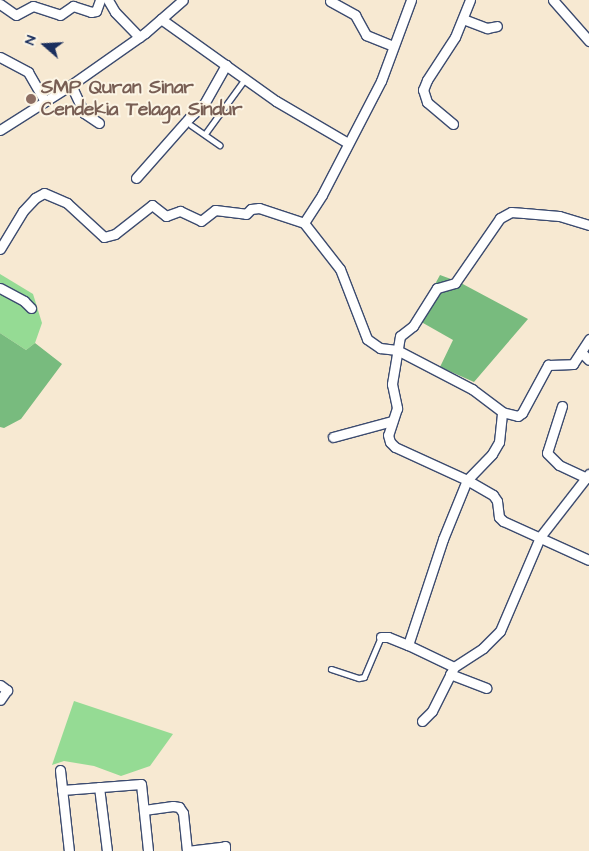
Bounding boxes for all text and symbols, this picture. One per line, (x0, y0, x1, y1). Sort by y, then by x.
north arrow (20, 20, 70, 70)
text: N (20, 33, 42, 48)
place label: SMP Quran Sinar Cendekia Telaga Sindur (41, 77, 242, 121)
marker: SMP Quran Sinar Cendekia Telaga Sindur (25, 93, 37, 105)

